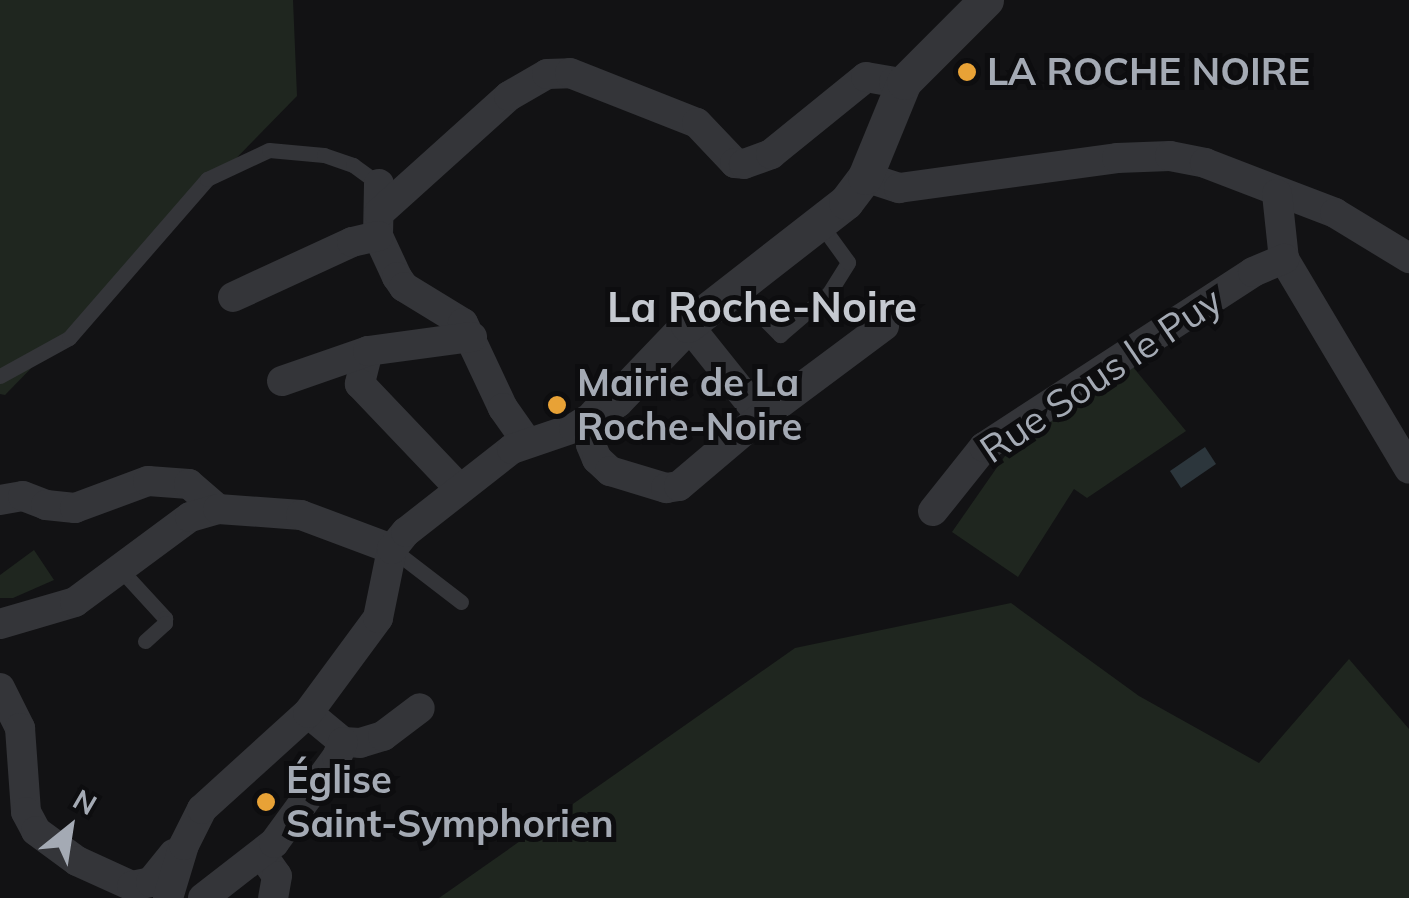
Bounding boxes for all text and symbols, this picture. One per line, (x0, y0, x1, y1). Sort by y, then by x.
place label: LA ROCHE NOIRE (987, 49, 1310, 95)
marker: LA ROCHE NOIRE (956, 61, 978, 83)
street label: Rue Sous le Puy (972, 278, 1230, 472)
district label: La Roche-Noire (607, 282, 917, 332)
place label: Mairie de La Roche-Noire (577, 360, 802, 449)
marker: Mairie de La Roche-Noire (546, 394, 568, 416)
place label: Église Saint-Symphorien (286, 757, 614, 846)
north arrow (20, 778, 120, 878)
text: N (67, 781, 103, 822)
marker: Église Saint-Symphorien (255, 791, 277, 813)

